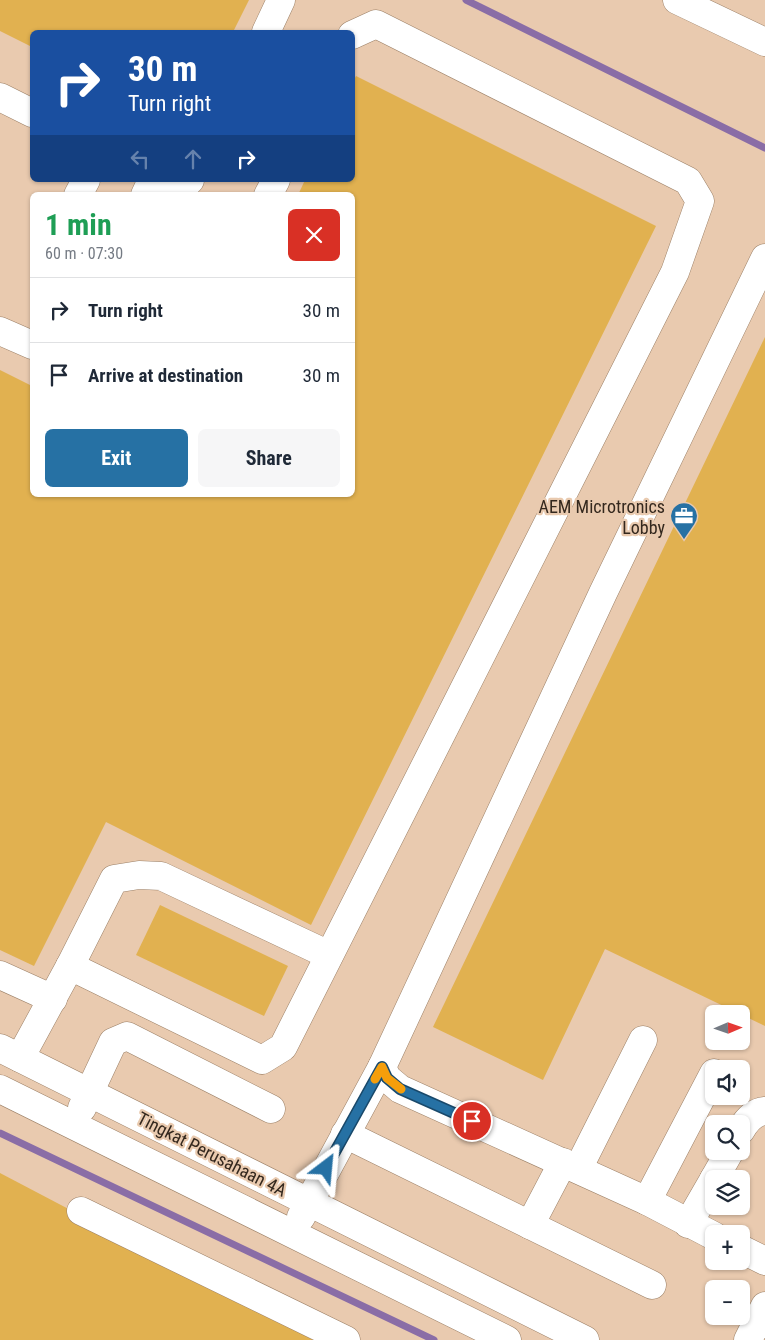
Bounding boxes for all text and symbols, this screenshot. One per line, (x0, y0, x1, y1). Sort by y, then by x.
text: 30 m (128, 49, 197, 90)
icon: right (45, 50, 110, 115)
text: Turn right (128, 91, 211, 116)
icon: left (126, 145, 154, 173)
icon: ahead (179, 145, 207, 173)
icon: right (232, 145, 260, 173)
text: 1 min (45, 207, 112, 242)
button: close (288, 209, 340, 261)
text: 60 m · 07:30 (45, 244, 123, 263)
icon: right (45, 296, 73, 324)
text: Turn right (88, 299, 163, 322)
text: 30 m (303, 299, 340, 322)
icon: arrive (45, 361, 73, 389)
text: Arrive at destination (88, 364, 243, 387)
text: 30 m (303, 364, 340, 387)
button: Exit (45, 429, 188, 487)
button: Share (198, 429, 340, 487)
place label: AEM Microtronics Lobby (539, 496, 666, 538)
office icon: AEM Microtronics Lobby (669, 501, 699, 540)
north arrow (705, 1005, 750, 1050)
map controls (705, 1005, 750, 1325)
button: sound (705, 1060, 750, 1105)
pin (451, 1100, 493, 1142)
street label: Tingkat Perusahaan 4A (134, 1107, 291, 1201)
icon: arrive (458, 1107, 486, 1135)
button: search (705, 1115, 750, 1160)
position arrow (299, 1141, 351, 1193)
button: layers (705, 1170, 750, 1215)
button: + (705, 1225, 750, 1270)
button: − (705, 1280, 750, 1325)

